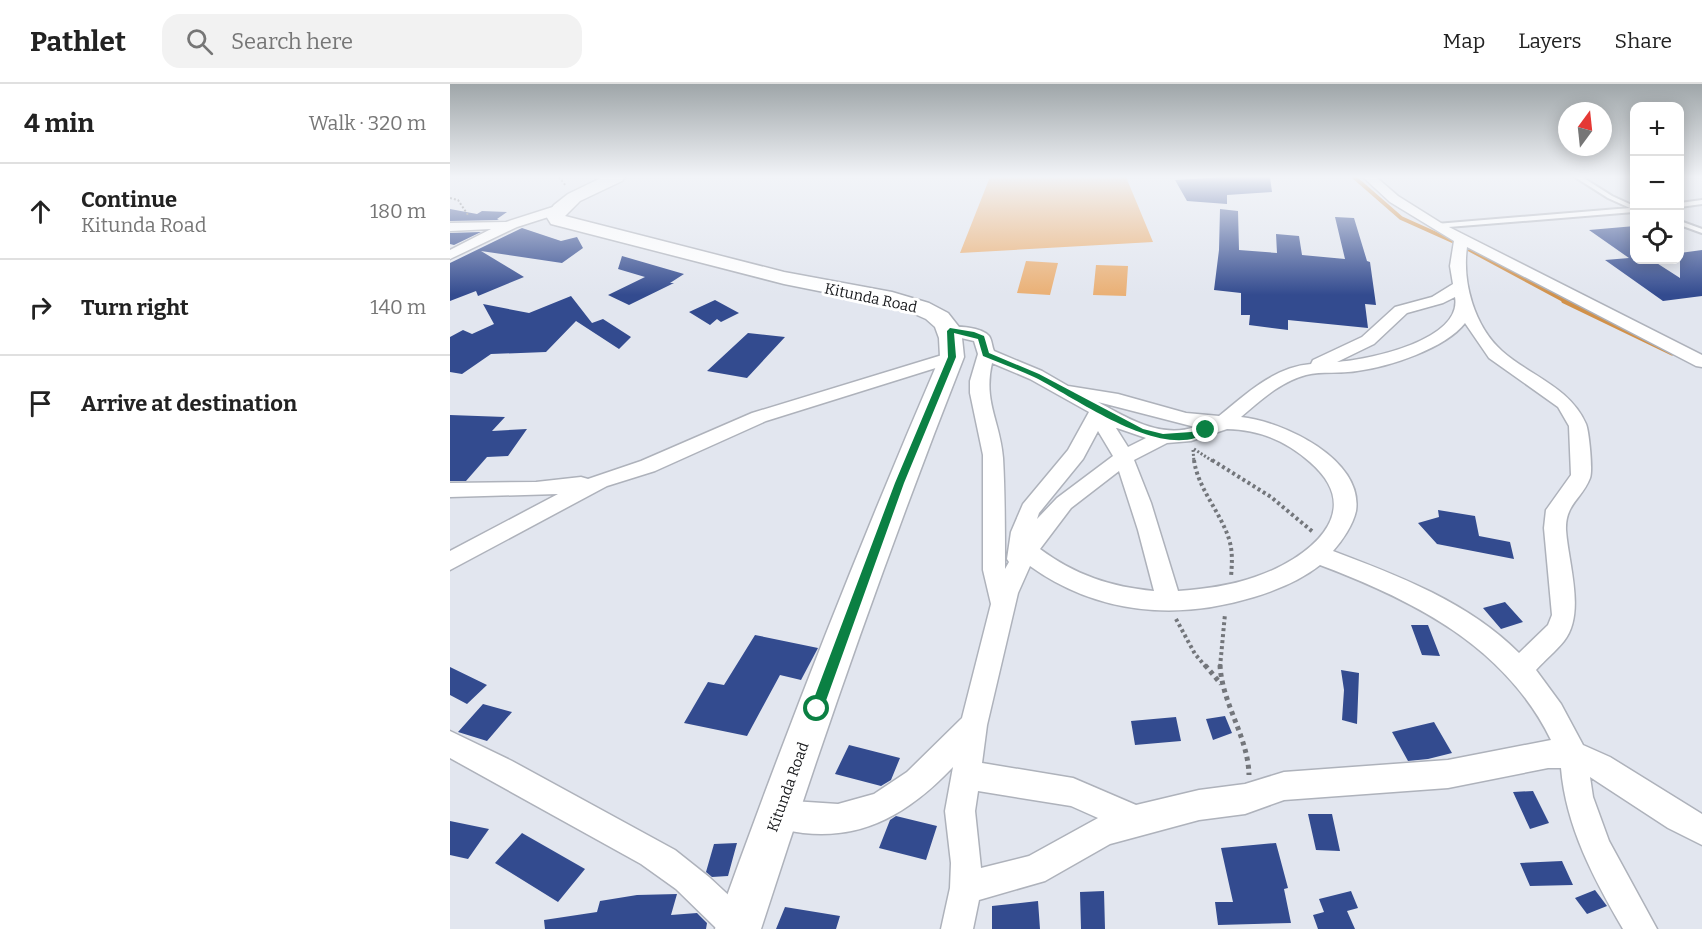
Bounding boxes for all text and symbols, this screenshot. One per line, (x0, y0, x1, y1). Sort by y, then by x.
search box (162, 14, 582, 68)
text: Pathlet (30, 25, 126, 58)
icon: search (183, 25, 216, 58)
text: Search here (231, 28, 353, 55)
text: Map (1443, 28, 1485, 54)
text: Layers (1518, 28, 1582, 54)
text: Share (1615, 28, 1672, 54)
north arrow (1558, 102, 1612, 156)
map controls (1630, 102, 1684, 264)
button: + (1630, 102, 1684, 156)
text: 4 min (24, 108, 94, 139)
text: Walk · 320 m (309, 111, 426, 135)
button: − (1630, 156, 1684, 210)
text: Continue (81, 186, 177, 213)
icon: ahead (24, 195, 57, 228)
text: 180 m (370, 199, 426, 223)
button: locate (1630, 210, 1684, 264)
text: Kitunda Road (81, 213, 207, 237)
street label: Kitunda Road (823, 279, 919, 317)
icon: right (24, 291, 57, 324)
text: Turn right (81, 294, 189, 321)
text: 140 m (370, 295, 426, 319)
icon: arrive (24, 387, 57, 420)
text: Arrive at destination (81, 390, 297, 417)
route end (1192, 416, 1218, 442)
route start (803, 695, 829, 721)
street label: Kitunda Road (763, 740, 813, 834)

